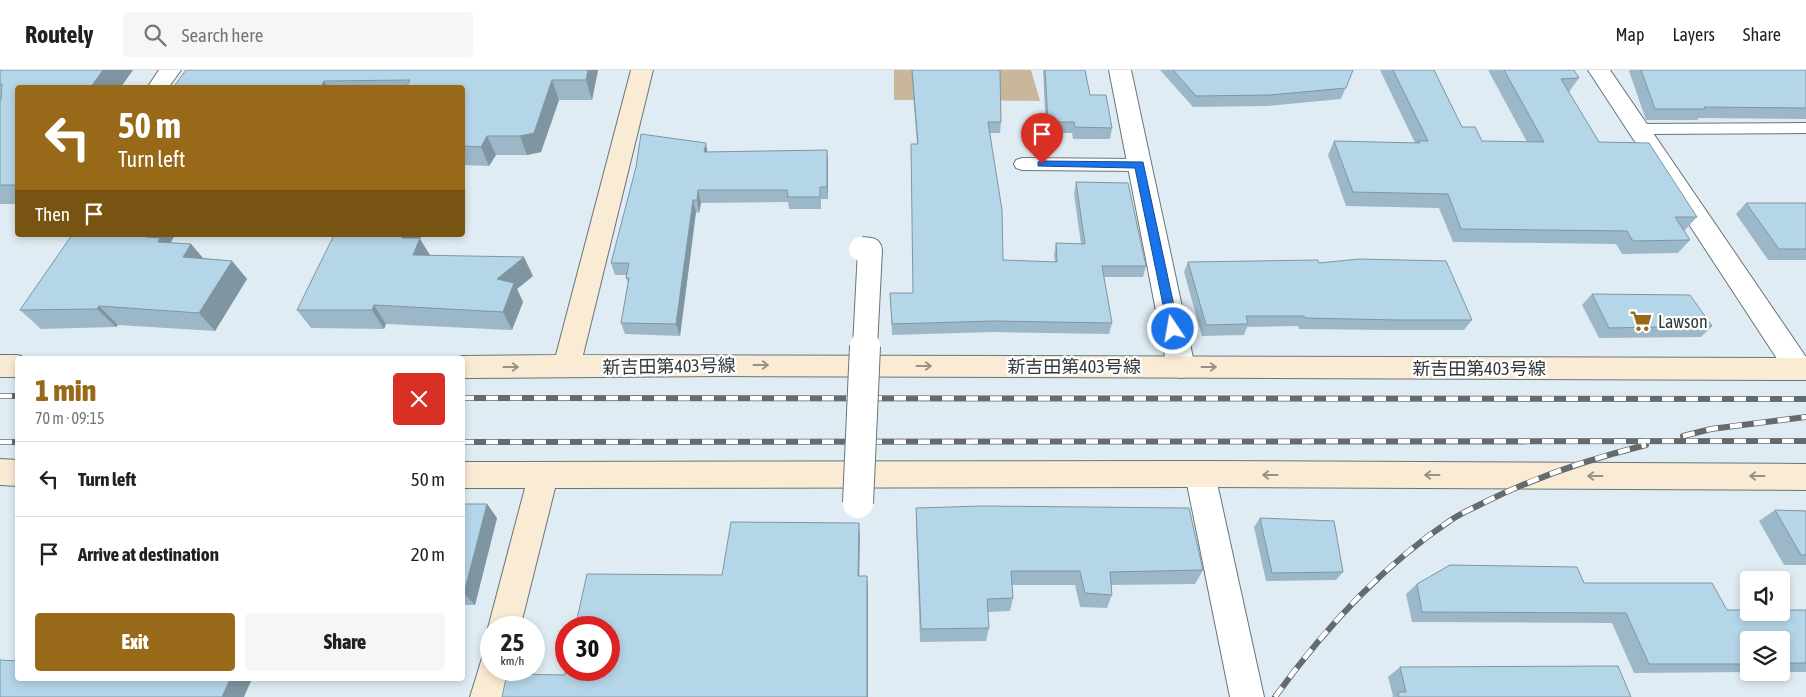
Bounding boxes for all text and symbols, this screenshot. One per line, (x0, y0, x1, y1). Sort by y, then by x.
search box (123, 12, 473, 57)
text: Routely (25, 21, 93, 48)
icon: search (141, 21, 169, 49)
text: Search here (181, 24, 263, 46)
text: Map (1615, 24, 1644, 45)
text: Layers (1672, 24, 1715, 45)
text: Share (1743, 24, 1781, 45)
icon: left (35, 105, 100, 170)
text: 50 m (118, 105, 181, 145)
pin (1021, 113, 1063, 164)
icon: arrive (1028, 120, 1056, 148)
text: Turn left (118, 146, 185, 172)
icon: arrive (80, 200, 108, 228)
text: Then (35, 203, 70, 225)
position arrow (1146, 302, 1198, 354)
supermarket icon: Lawson (1628, 308, 1654, 334)
place label: Lawson (1658, 311, 1708, 332)
street label: 新吉田第403号線 (602, 354, 736, 378)
street label: 新吉田第403号線 (1007, 356, 1141, 377)
street label: 新吉田第403号線 (1412, 358, 1546, 379)
one-way arrow (752, 360, 769, 370)
one-way arrow (915, 361, 931, 371)
one-way arrow (502, 362, 519, 372)
one-way arrow (1200, 362, 1216, 372)
text: 1 min (35, 373, 96, 407)
button: close (393, 373, 445, 425)
text: 70 m · 09:15 (35, 409, 105, 427)
icon: left (35, 465, 63, 493)
text: Turn left (78, 468, 136, 490)
text: 50 m (411, 468, 445, 490)
one-way arrow (1262, 470, 1278, 480)
one-way arrow (1425, 470, 1441, 480)
one-way arrow (1587, 471, 1604, 481)
one-way arrow (1750, 472, 1766, 481)
icon: arrive (35, 540, 63, 568)
text: Arrive at destination (78, 543, 219, 565)
text: 20 m (411, 543, 445, 565)
map controls (1740, 571, 1790, 681)
button: sound (1740, 571, 1790, 621)
button: Exit (35, 613, 235, 671)
button: Share (245, 613, 445, 671)
speed limit sign: 30 (555, 616, 620, 681)
text: 25 (501, 628, 524, 656)
button: layers (1740, 631, 1790, 681)
text: km/h (501, 654, 524, 668)

